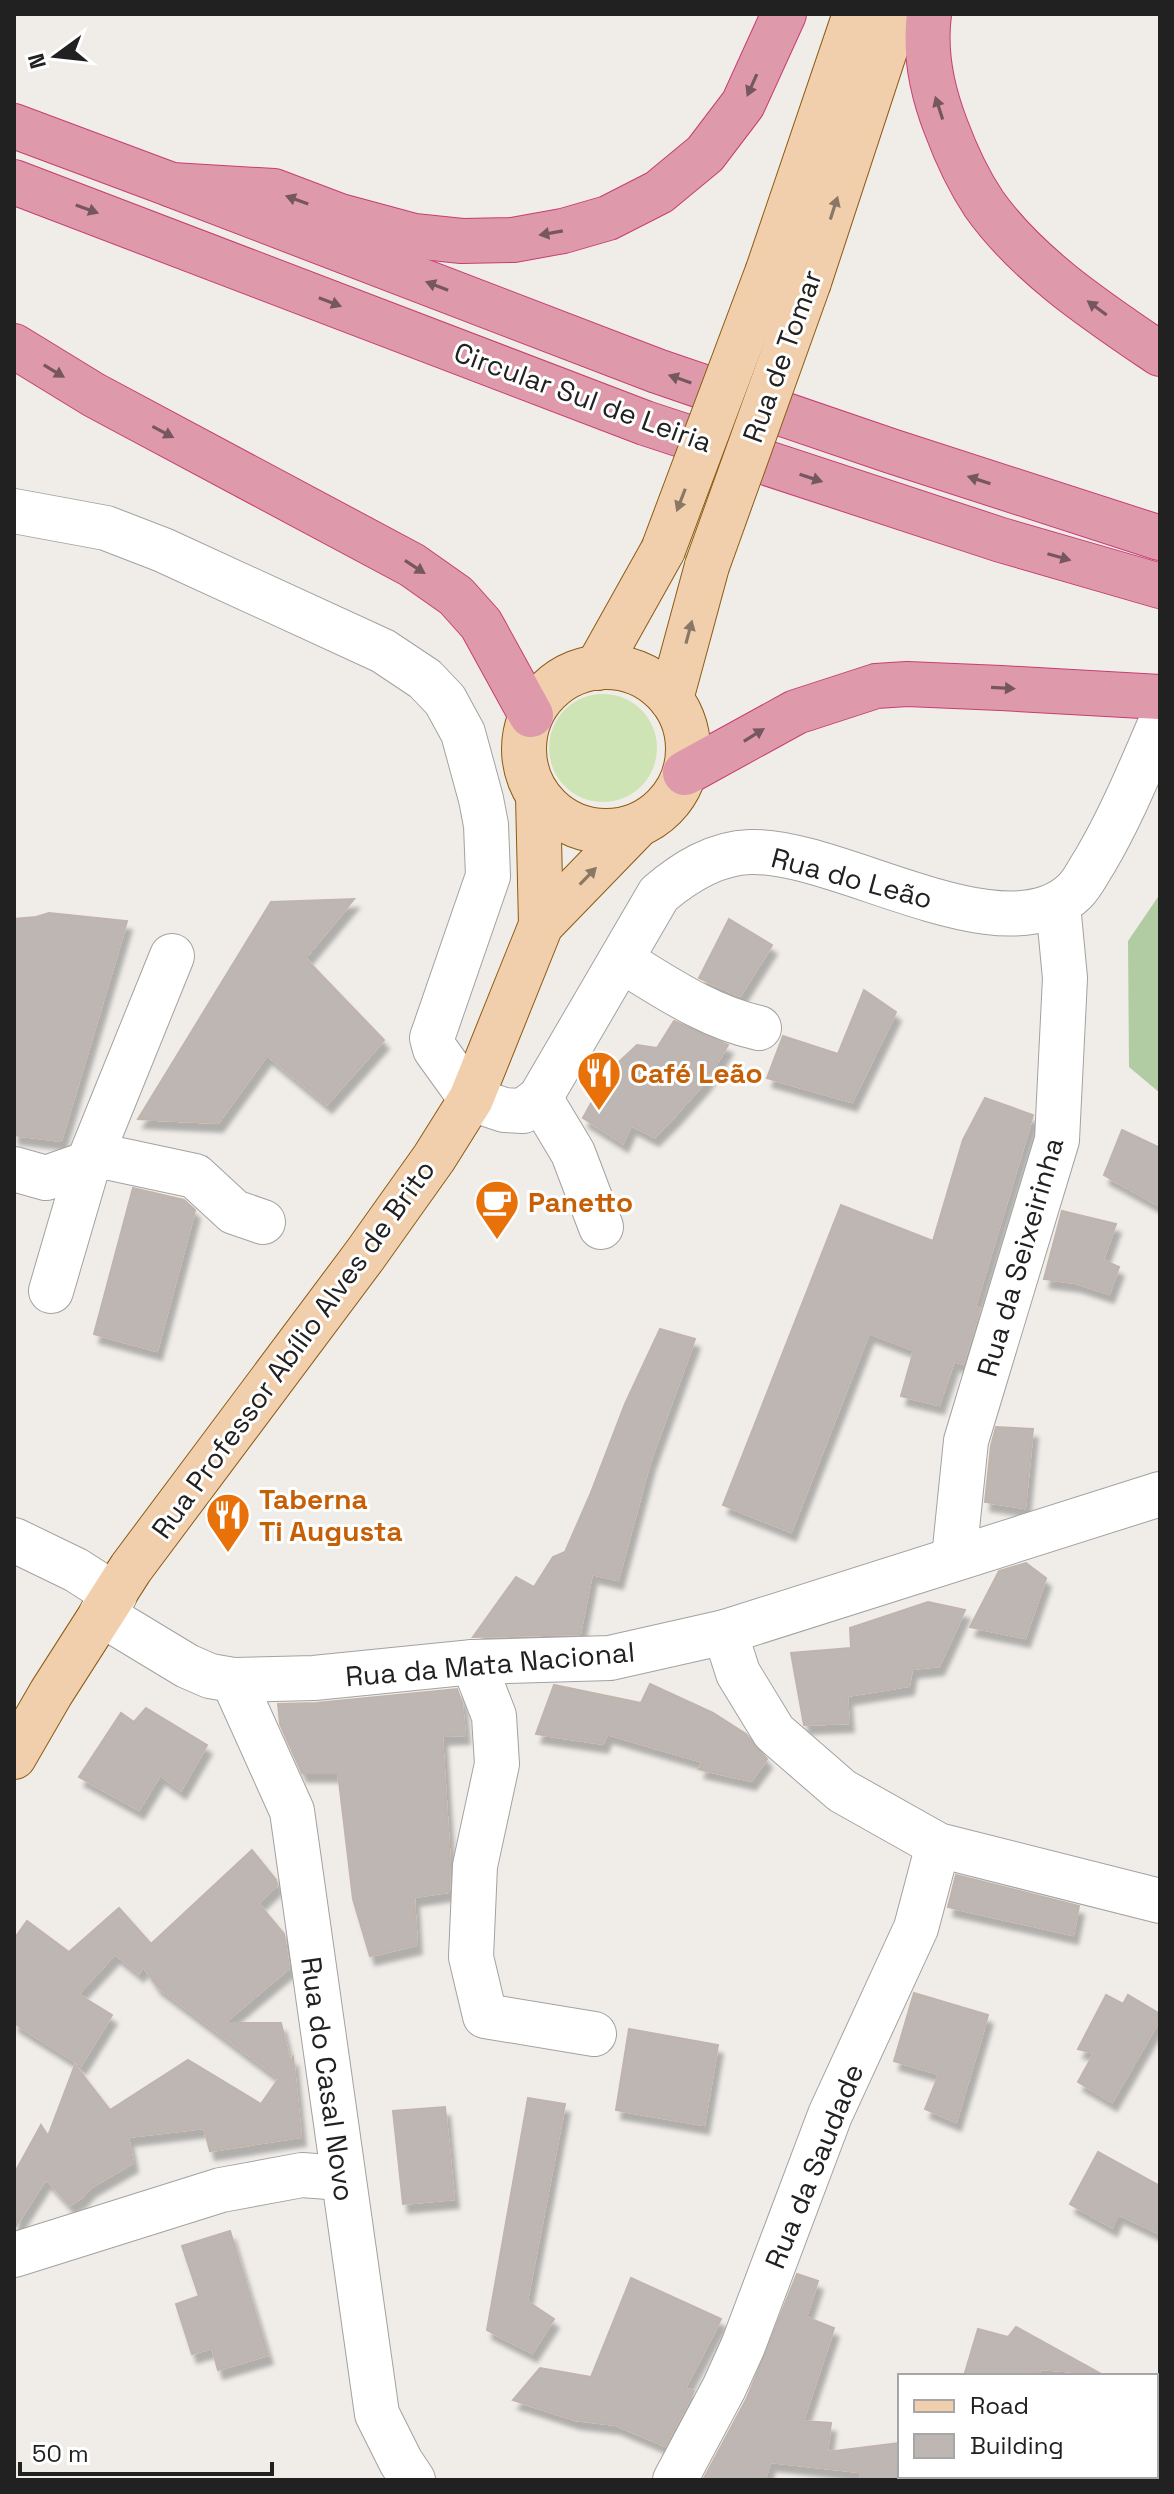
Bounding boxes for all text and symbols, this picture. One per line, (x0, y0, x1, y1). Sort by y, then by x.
north arrow (16, 16, 96, 96)
text: N (21, 50, 52, 72)
one-way arrow (745, 73, 759, 97)
one-way arrow (933, 96, 945, 120)
one-way arrow (285, 193, 309, 206)
one-way arrow (828, 195, 840, 219)
one-way arrow (75, 204, 99, 216)
one-way arrow (538, 228, 563, 240)
street label: Rua de Tomar (734, 265, 830, 447)
one-way arrow (425, 279, 449, 292)
one-way arrow (318, 296, 342, 309)
one-way arrow (1086, 301, 1107, 317)
street label: Circular Sul de Leiria (449, 334, 717, 460)
one-way arrow (43, 363, 65, 377)
one-way arrow (667, 372, 691, 384)
one-way arrow (152, 425, 174, 439)
one-way arrow (799, 472, 823, 484)
one-way arrow (967, 473, 991, 486)
one-way arrow (675, 488, 687, 512)
one-way arrow (1047, 551, 1071, 564)
one-way arrow (404, 560, 426, 574)
one-way arrow (683, 620, 696, 644)
one-way arrow (991, 681, 1016, 694)
one-way arrow (743, 728, 764, 743)
street label: Rua do Leão (767, 839, 937, 917)
one-way arrow (579, 867, 597, 886)
restaurant icon: Café Leão (575, 1049, 623, 1112)
place label: Café Leão (630, 1055, 763, 1091)
street label: Rua da Seixeirinha (969, 1133, 1071, 1381)
street label: Rua Professor Abílio Alves de Brito (143, 1153, 443, 1545)
cafe icon: Panetto (473, 1178, 521, 1241)
place label: Panetto (528, 1184, 633, 1220)
place label: Taberna Ti Augusta (259, 1481, 403, 1549)
restaurant icon: Taberna Ti Augusta (204, 1491, 252, 1554)
street label: Rua da Mata Nacional (344, 1633, 636, 1695)
street label: Rua do Casal Novo (293, 1954, 363, 2204)
street label: Rua da Saudade (757, 2058, 871, 2274)
legend (898, 2374, 1158, 2478)
text: Road (970, 2390, 1029, 2421)
scale bar (20, 2426, 272, 2476)
text: Building (970, 2430, 1064, 2461)
text: 50 m (32, 2438, 89, 2469)

